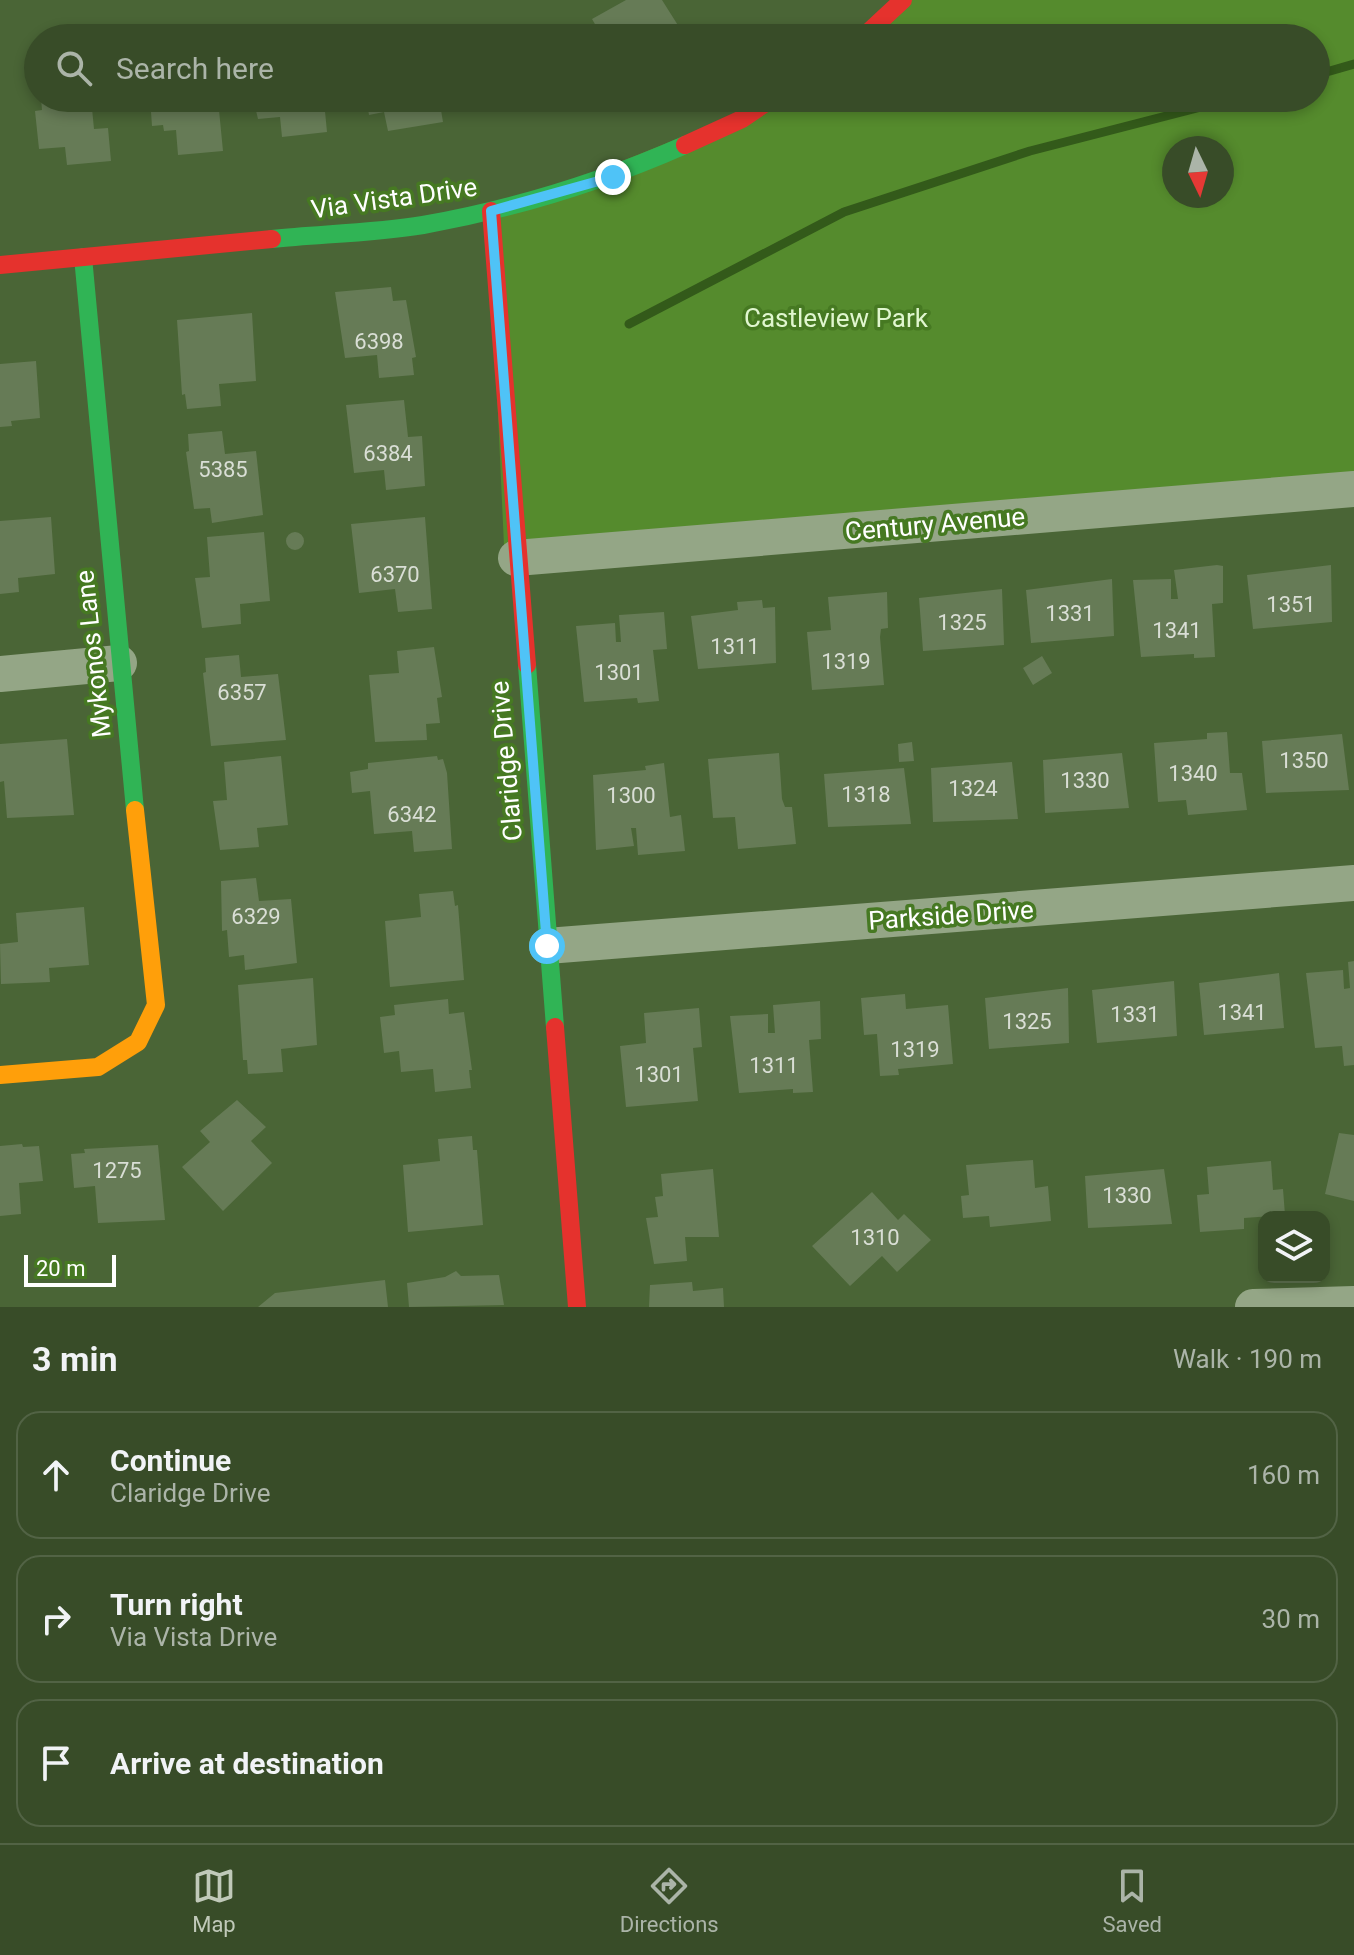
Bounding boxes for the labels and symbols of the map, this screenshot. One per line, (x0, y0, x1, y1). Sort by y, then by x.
north arrow (1162, 136, 1234, 208)
route end (595, 159, 631, 195)
street label: Via Vista Drive (309, 172, 479, 224)
park label: Castleview Park (744, 303, 929, 333)
house number: 6398 (354, 329, 404, 354)
house number: 6384 (363, 441, 413, 466)
house number: 5385 (198, 457, 248, 482)
street label: Century Avenue (844, 501, 1026, 547)
house number: 6370 (370, 562, 420, 587)
street label: Mykonos Lane (69, 569, 117, 739)
house number: 1351 (1266, 592, 1316, 617)
house number: 1331 (1045, 601, 1095, 626)
house number: 1325 (937, 610, 987, 635)
house number: 1341 (1152, 618, 1202, 643)
house number: 1311 (710, 634, 760, 659)
house number: 1319 (821, 649, 871, 674)
house number: 1301 (594, 660, 644, 685)
house number: 6357 (217, 680, 267, 705)
street label: Claridge Drive (484, 680, 528, 842)
house number: 1350 (1279, 748, 1329, 773)
house number: 1340 (1168, 761, 1218, 786)
house number: 1330 (1060, 768, 1110, 793)
house number: 1324 (948, 776, 998, 801)
house number: 1318 (841, 782, 891, 807)
house number: 1300 (606, 783, 656, 808)
house number: 6342 (387, 802, 437, 827)
street label: Parkside Drive (867, 894, 1035, 936)
house number: 6329 (231, 904, 281, 929)
route start (529, 928, 565, 964)
house number: 1341 (1217, 1000, 1267, 1025)
house number: 1331 (1110, 1002, 1160, 1027)
house number: 1325 (1002, 1009, 1052, 1034)
house number: 1319 (890, 1037, 940, 1062)
house number: 1311 (749, 1053, 799, 1078)
house number: 1301 (634, 1062, 684, 1087)
house number: 1275 (92, 1158, 142, 1183)
house number: 1330 (1102, 1183, 1152, 1208)
house number: 1310 (850, 1225, 900, 1250)
scale bar (24, 1251, 116, 1287)

